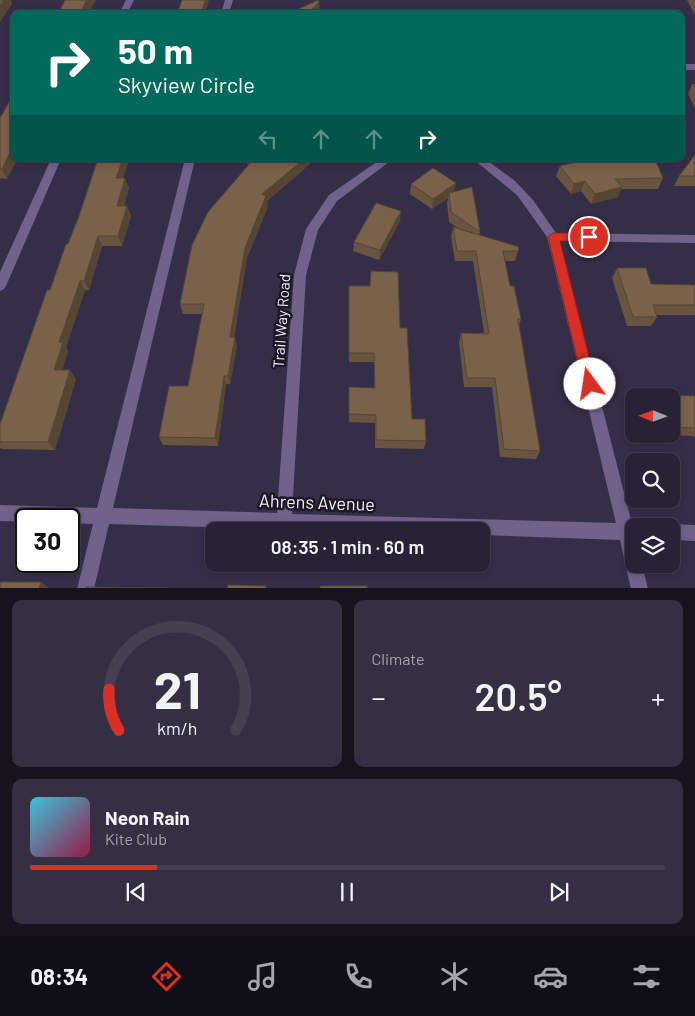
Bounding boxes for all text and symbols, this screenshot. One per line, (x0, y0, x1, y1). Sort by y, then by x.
text: 50 m (118, 29, 193, 71)
icon: right (35, 30, 100, 95)
text: Skyview Circle (118, 71, 255, 97)
icon: left (254, 125, 282, 153)
icon: ahead (307, 125, 335, 153)
icon: ahead (360, 125, 388, 153)
icon: right (413, 125, 441, 153)
pin (568, 216, 610, 258)
icon: arrive (575, 223, 603, 251)
street label: Trail Way Road (269, 273, 293, 369)
position arrow (563, 357, 615, 409)
north arrow (625, 388, 680, 442)
map controls (625, 388, 680, 573)
button: search (625, 453, 680, 508)
street label: Ahrens Avenue (259, 489, 375, 515)
speed limit sign: 30 (15, 508, 80, 573)
button: layers (625, 518, 680, 573)
text: 08:35 · 1 min · 60 m (271, 535, 424, 558)
text: Climate (372, 649, 424, 668)
text: 21 (153, 657, 200, 719)
text: 20.5° (475, 673, 562, 719)
text: − (372, 680, 386, 714)
text: + (651, 680, 665, 714)
text: km/h (157, 717, 197, 739)
text: Neon Rain (105, 806, 190, 829)
text: Kite Club (105, 829, 167, 848)
icon: previous (122, 878, 150, 906)
icon: pause (333, 878, 361, 906)
icon: next (545, 878, 573, 906)
icon: directions (149, 959, 184, 994)
icon: music (245, 959, 280, 994)
icon: phone (341, 959, 376, 994)
icon: climate (437, 959, 472, 994)
icon: car (533, 959, 568, 994)
icon: filters (629, 959, 664, 994)
text: 08:34 (31, 963, 88, 989)

